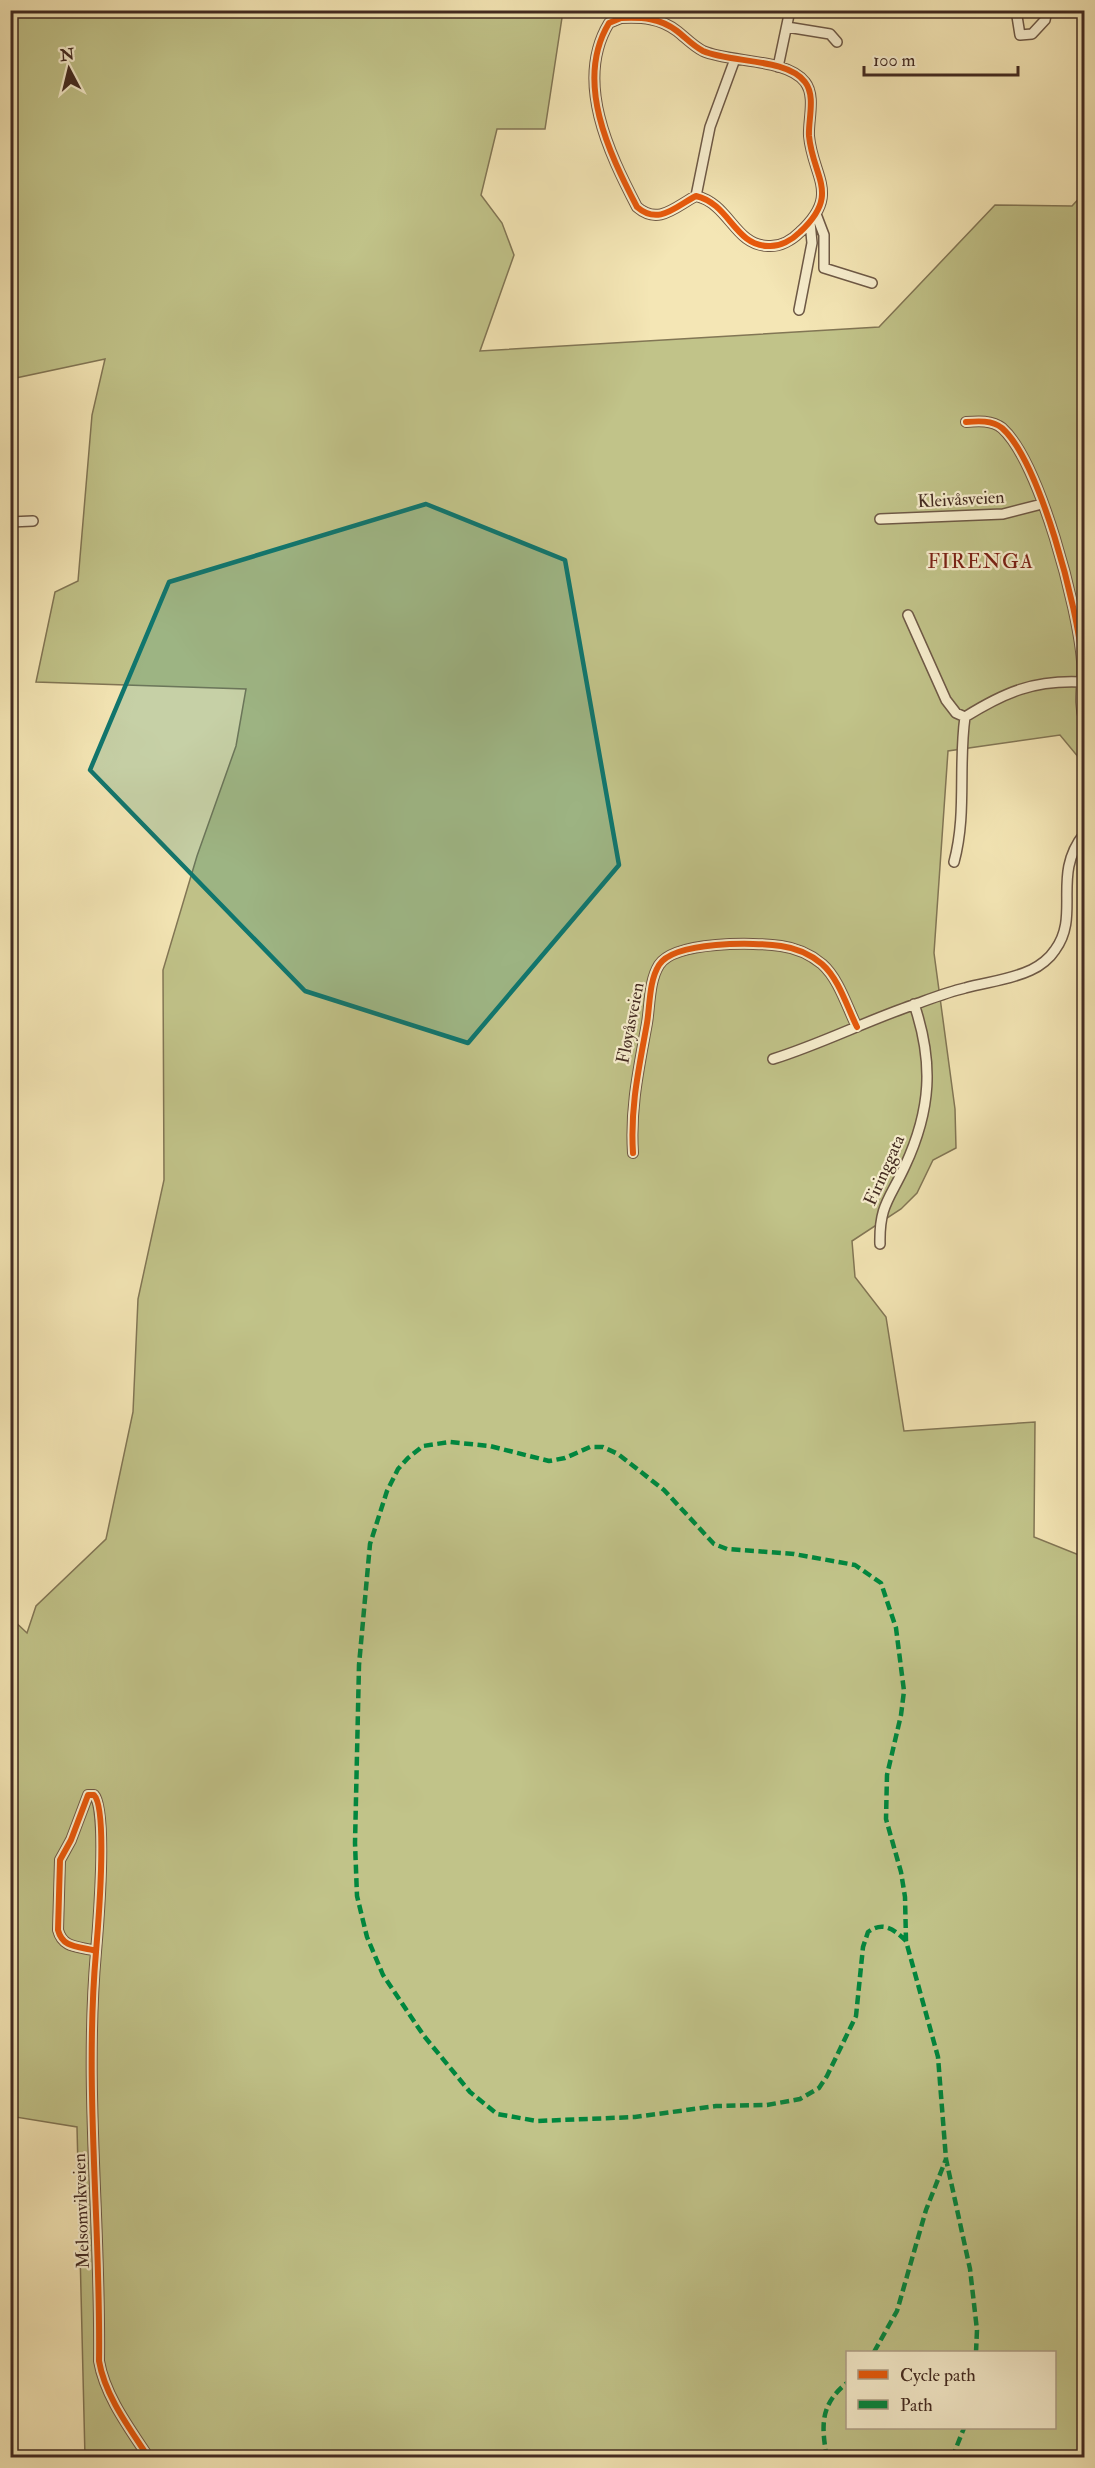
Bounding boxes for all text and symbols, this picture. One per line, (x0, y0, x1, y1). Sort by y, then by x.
north arrow (39, 39, 99, 99)
scale bar (864, 39, 1018, 77)
text: N (58, 44, 76, 66)
text: 100 m (873, 49, 916, 72)
street label: Kleivåsveien (917, 486, 1005, 513)
district label: FIRENGA (927, 549, 1035, 574)
street label: Fløyåsveien (611, 980, 650, 1066)
street label: Firinggata (859, 1131, 910, 1209)
street label: Melsomvikveien (68, 2153, 95, 2269)
legend (846, 2351, 1056, 2429)
text: Cycle path (900, 2364, 976, 2387)
text: Path (900, 2394, 933, 2417)

